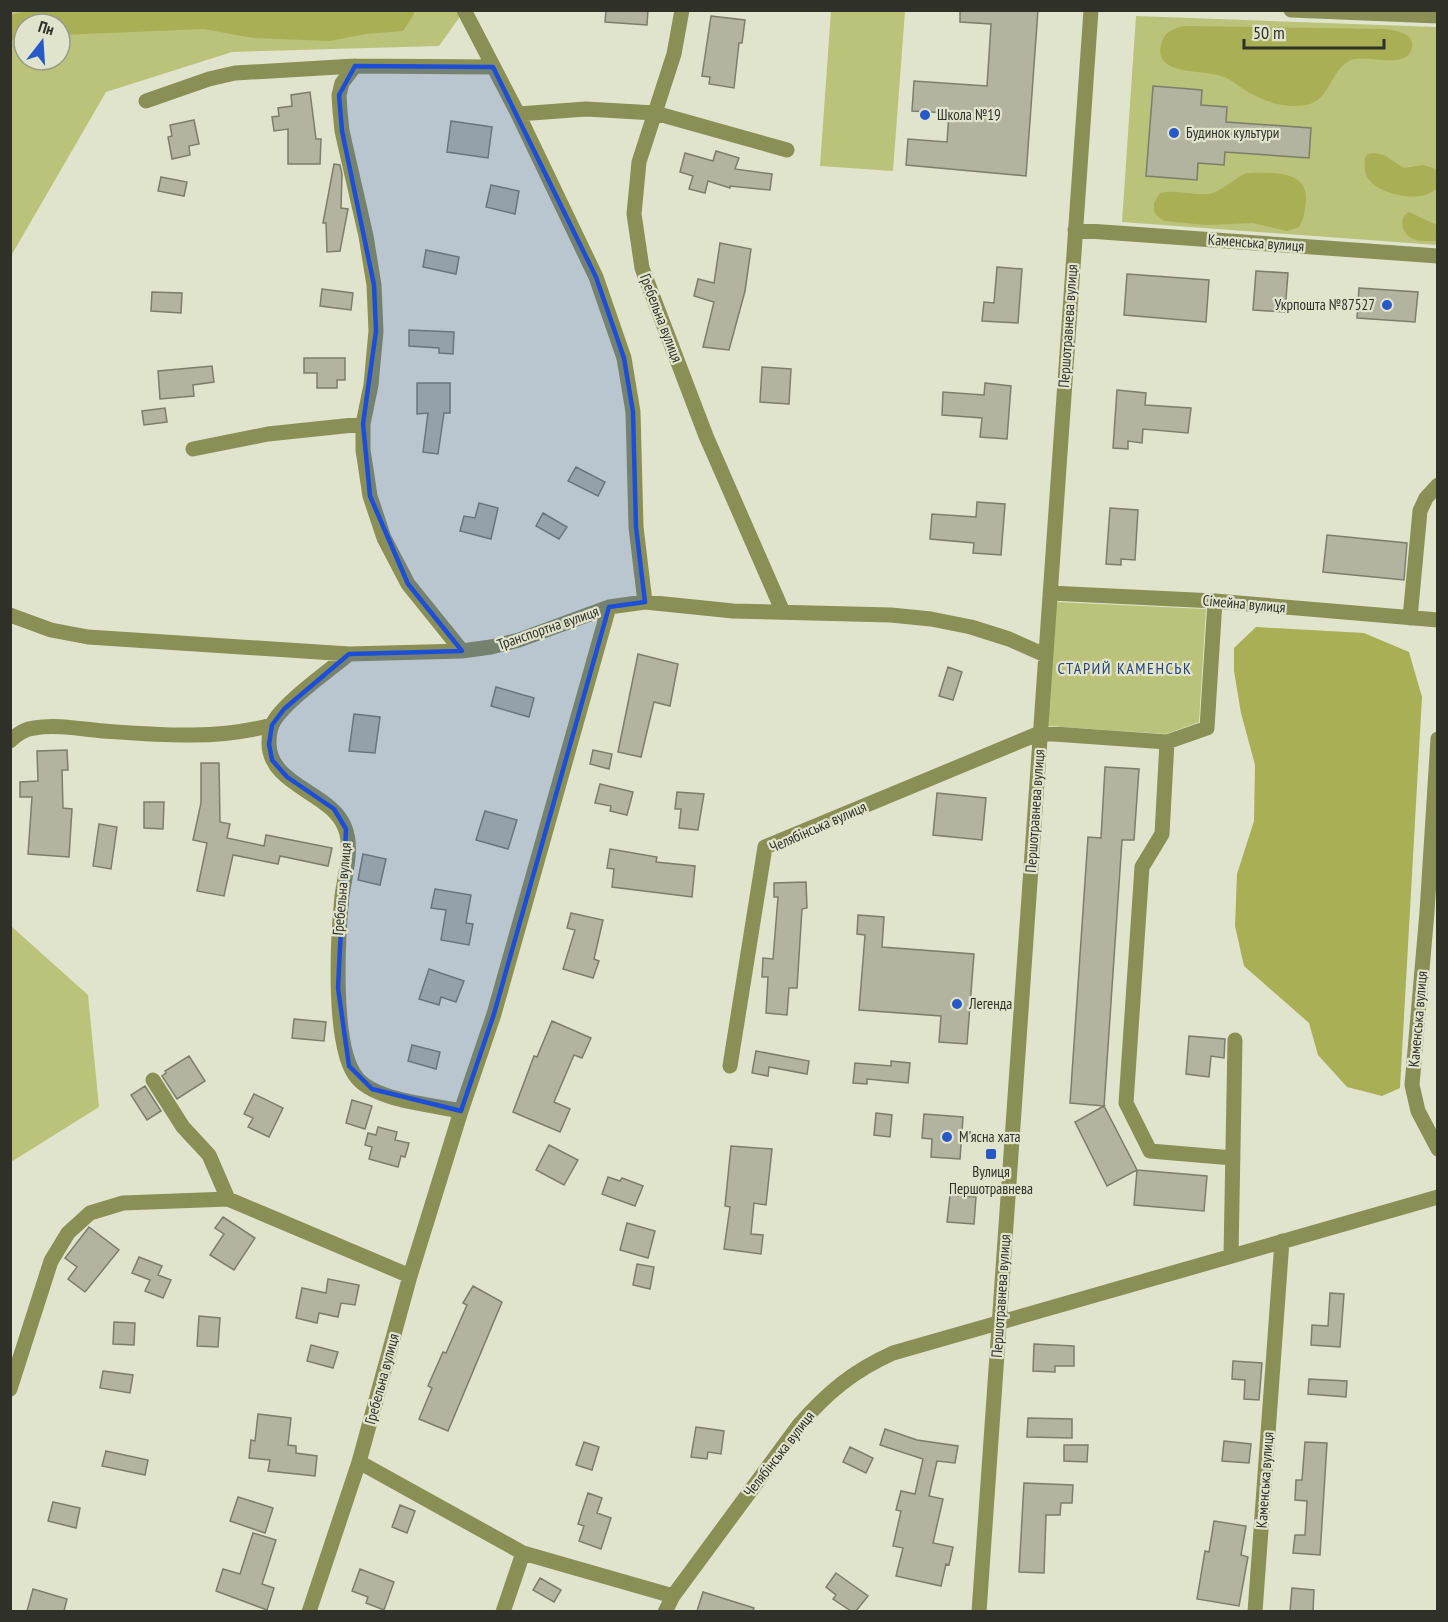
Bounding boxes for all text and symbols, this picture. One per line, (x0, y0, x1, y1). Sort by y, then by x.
north arrow (12, 12, 72, 72)
scale bar (1244, 12, 1384, 50)
text: Пн (36, 16, 57, 39)
text: 50 m (1253, 21, 1285, 44)
place label: Школа №19 (937, 105, 1001, 124)
marker: Школа №19 (918, 108, 932, 122)
place label: Будинок культури (1186, 123, 1279, 142)
marker: Будинок культури (1167, 126, 1181, 140)
street label: Каменська вулиця (1207, 230, 1305, 255)
street label: Першотравнева вулиця (1054, 263, 1081, 388)
street label: Гребельна вулиця (636, 271, 687, 365)
place label: Укрпошта №87527 (1275, 295, 1375, 314)
marker: Укрпошта №87527 (1380, 298, 1394, 312)
street label: Сімейна вулиця (1202, 590, 1286, 617)
street label: Транспортна вулиця (495, 601, 601, 654)
district label: СТАРИЙ КАМЕНСЬК (1058, 658, 1192, 678)
street label: Першотравнева вулиця (1021, 748, 1048, 873)
street label: Челябінська вулиця (766, 797, 869, 856)
street label: Гребельна вулиця (328, 842, 355, 936)
street label: Каменська вулиця (1404, 970, 1431, 1068)
place label: Легенда (968, 994, 1012, 1013)
marker: Легенда (950, 997, 964, 1011)
place label: М'ясна хата (959, 1127, 1021, 1146)
marker: М'ясна хата (940, 1130, 954, 1144)
marker: Вулиця Першотравнева (984, 1147, 998, 1161)
place label: Вулиця Першотравнева (949, 1162, 1033, 1198)
street label: Першотравнева вулиця (987, 1233, 1014, 1358)
street label: Гребельна вулиця (360, 1331, 403, 1426)
street label: Челябінська вулиця (739, 1407, 818, 1501)
street label: Каменська вулиця (1252, 1431, 1277, 1529)

